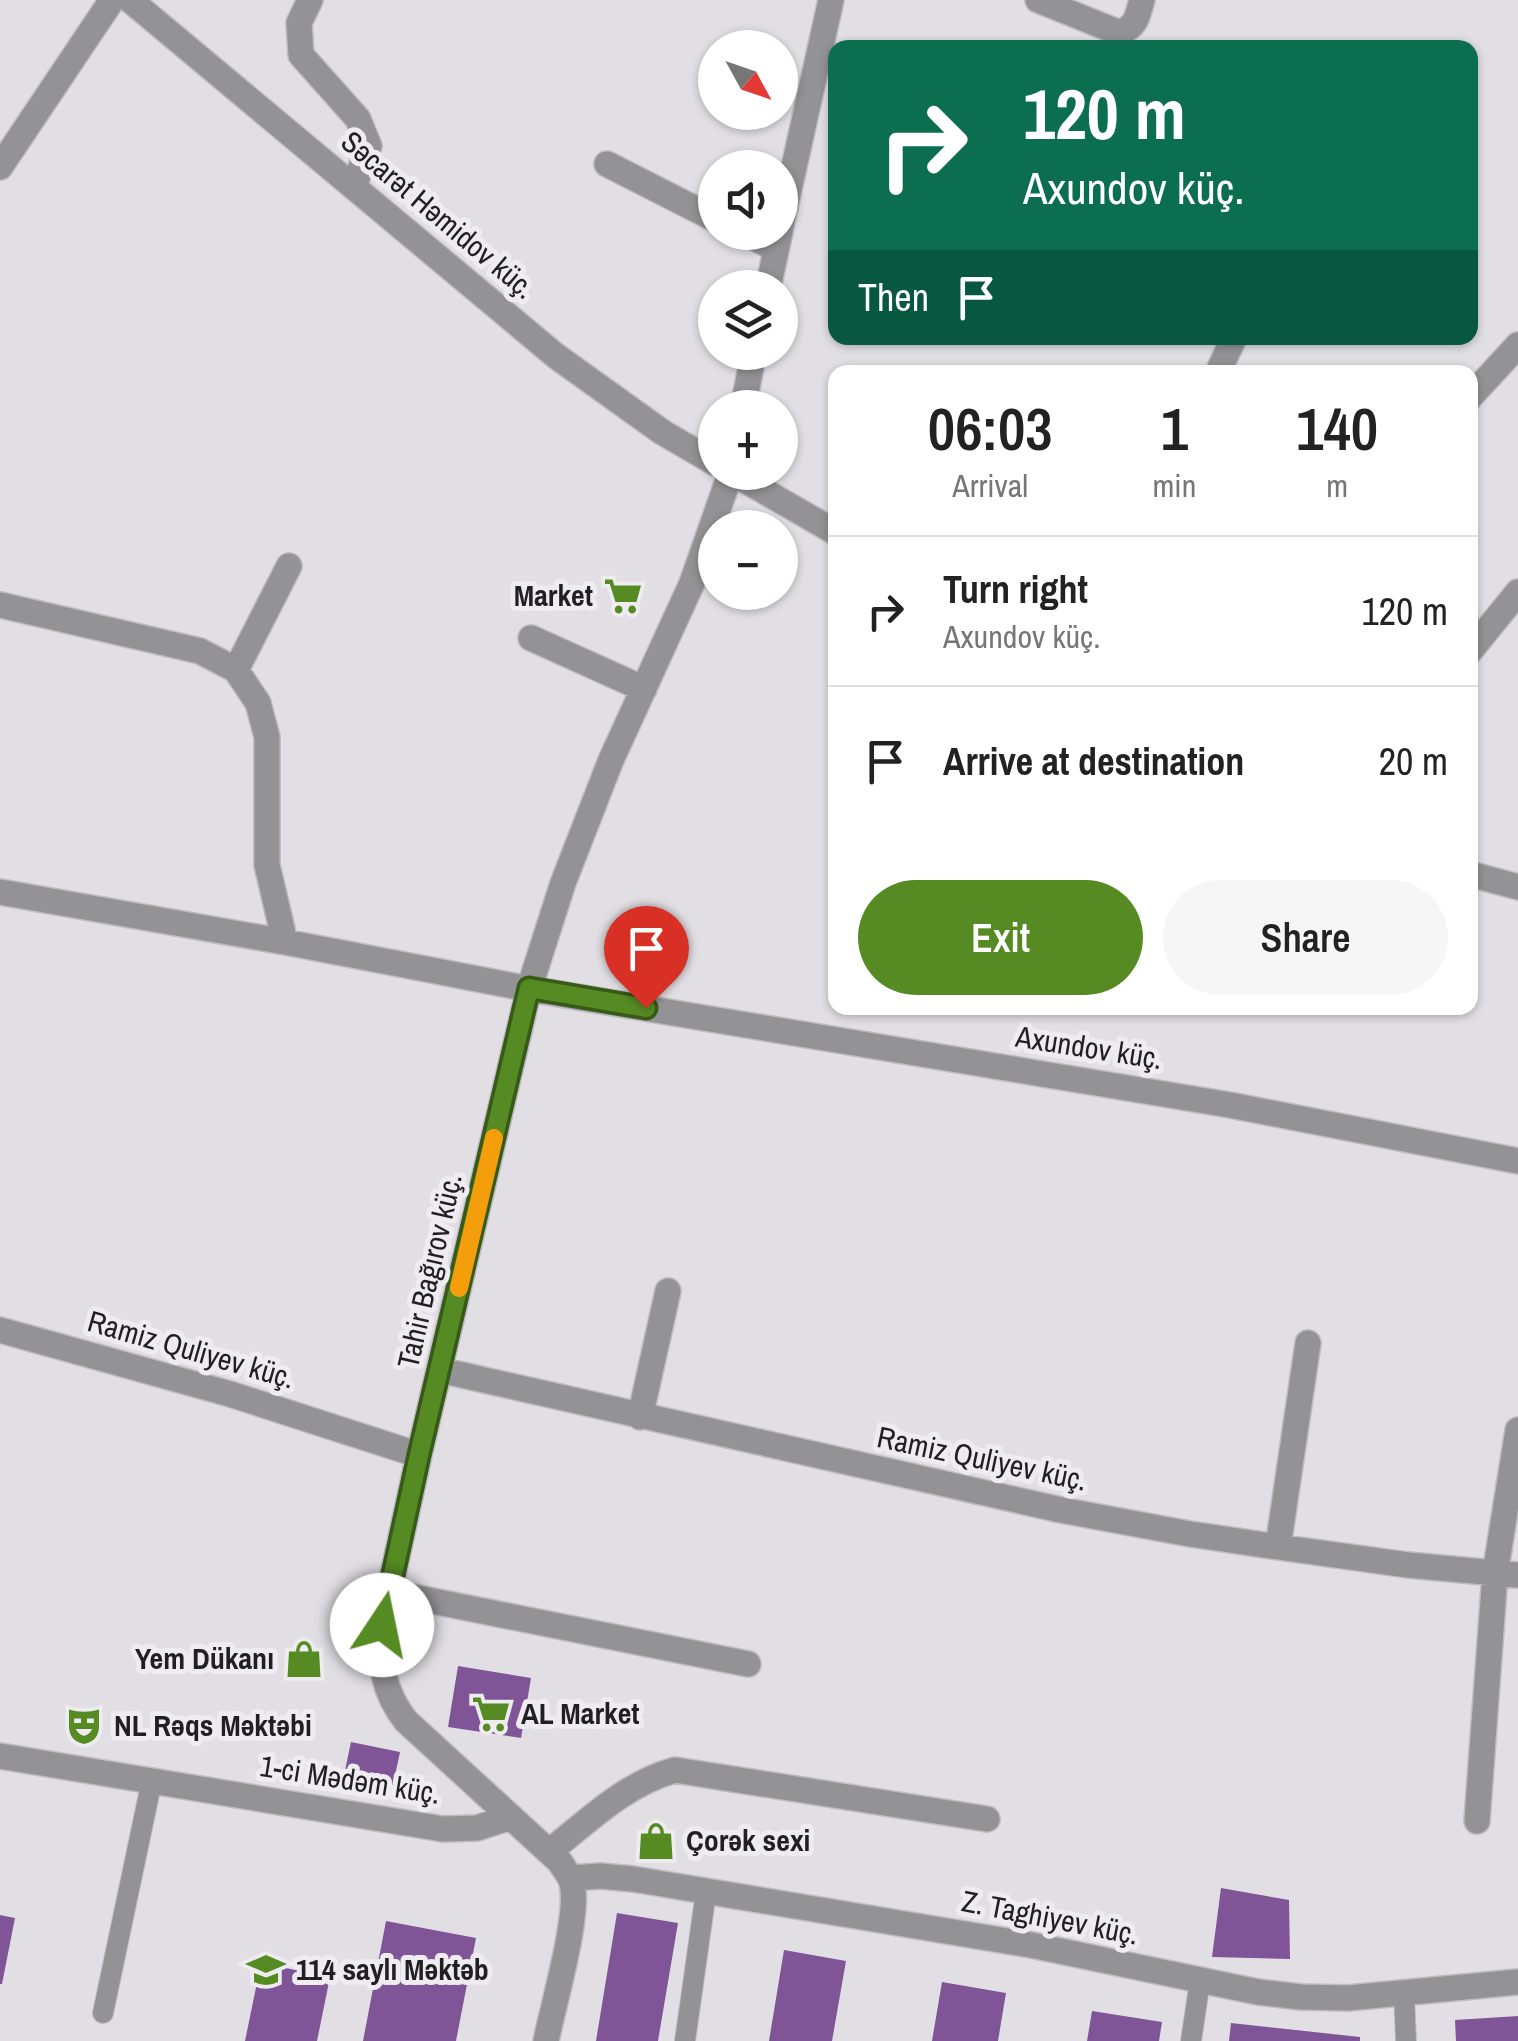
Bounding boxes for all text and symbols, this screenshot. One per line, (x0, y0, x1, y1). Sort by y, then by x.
north arrow (698, 30, 798, 130)
map controls (698, 30, 798, 610)
text: 120 m (1023, 67, 1186, 161)
icon: right (858, 80, 988, 210)
street label: Səcarət Həmidov küç. (333, 121, 544, 307)
button: sound (698, 150, 798, 250)
text: Axundov küç. (1023, 157, 1245, 218)
button: layers (698, 270, 798, 370)
icon: arrive (949, 270, 1004, 325)
text: Then (858, 272, 929, 323)
text: 06:03 (928, 388, 1053, 469)
text: 1 (1161, 388, 1188, 469)
text: 140 (1296, 388, 1378, 469)
button: + (698, 390, 798, 490)
text: Arrival (952, 464, 1028, 507)
text: min (1153, 464, 1196, 507)
text: m (1326, 464, 1348, 507)
button: − (698, 510, 798, 610)
text: Turn right (943, 564, 1088, 615)
place label: Market (514, 575, 593, 615)
supermarket icon: Market (602, 575, 644, 617)
icon: right (858, 584, 913, 639)
text: 120 m (1361, 586, 1448, 637)
text: Axundov küç. (943, 615, 1101, 658)
icon: arrive (858, 734, 913, 789)
text: Arrive at destination (943, 736, 1244, 787)
text: 20 m (1379, 736, 1448, 787)
button: Exit (858, 880, 1143, 995)
button: Share (1163, 880, 1448, 995)
pin (604, 906, 689, 1009)
icon: arrive (619, 921, 674, 976)
street label: Axundov küç. (1012, 1016, 1165, 1078)
street label: Tahir Bağırov küç. (387, 1169, 471, 1372)
street label: Ramiz Quliyev küç. (83, 1300, 299, 1398)
street label: Ramiz Quliyev küç. (874, 1416, 1091, 1500)
position arrow (330, 1573, 434, 1677)
place label: Yem Dükanı (135, 1638, 274, 1678)
shop icon: Yem Dükanı (283, 1638, 325, 1680)
supermarket icon: AL Market (470, 1693, 512, 1735)
place label: AL Market (521, 1693, 640, 1733)
theatre icon: NL Rəqs Məktəbi (63, 1705, 105, 1747)
place label: NL Rəqs Məktəbi (114, 1705, 312, 1745)
street label: 1-ci Mədəm küç. (257, 1745, 443, 1813)
shop icon: Çorək sexi (635, 1820, 677, 1862)
place label: Çorək sexi (686, 1820, 810, 1860)
street label: Z. Taghiyev küç. (958, 1880, 1142, 1954)
school or university icon: 114 saylı Məktəb (245, 1949, 287, 1991)
place label: 114 saylı Məktəb (296, 1949, 489, 1989)

